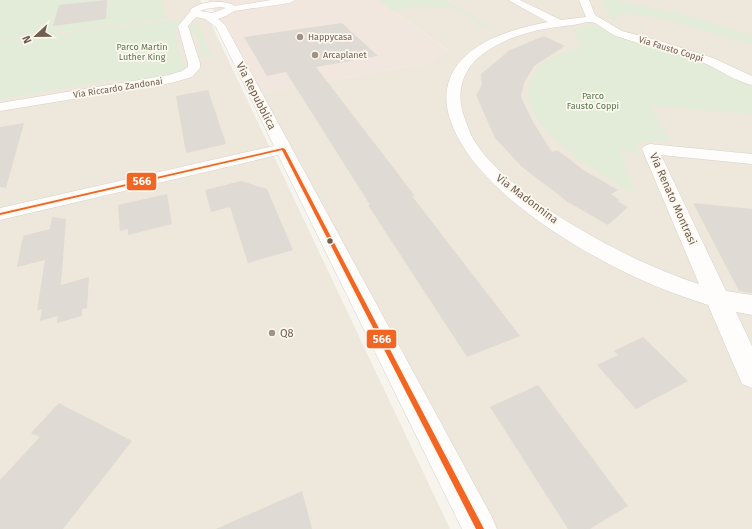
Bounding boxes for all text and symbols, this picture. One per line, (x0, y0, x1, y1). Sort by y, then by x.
north arrow (16, 16, 56, 56)
marker: Happycasa (295, 32, 305, 42)
place label: Happycasa (308, 32, 352, 42)
text: N (20, 34, 35, 45)
street label: Via Fausto Coppi (637, 34, 705, 64)
park label: Parco Martin Luther King (116, 42, 168, 62)
marker: Arcaplanet (310, 50, 320, 60)
place label: Arcaplanet (323, 50, 367, 60)
street label: Via Repubblica (233, 60, 279, 132)
street label: Via Riccardo Zandonai (73, 76, 163, 100)
park label: Parco Fausto Coppi (567, 91, 619, 111)
street label: Via Renato Montrasi (647, 151, 699, 247)
line badge: 566 (126, 172, 157, 191)
street label: Via Madonnina (494, 172, 561, 226)
text: 566 (133, 175, 151, 188)
unlabelled marker (325, 236, 335, 246)
place label: Q8 (280, 327, 294, 340)
marker: Q8 (267, 328, 277, 338)
line badge: 566 (366, 329, 397, 349)
text: 566 (373, 333, 391, 346)

